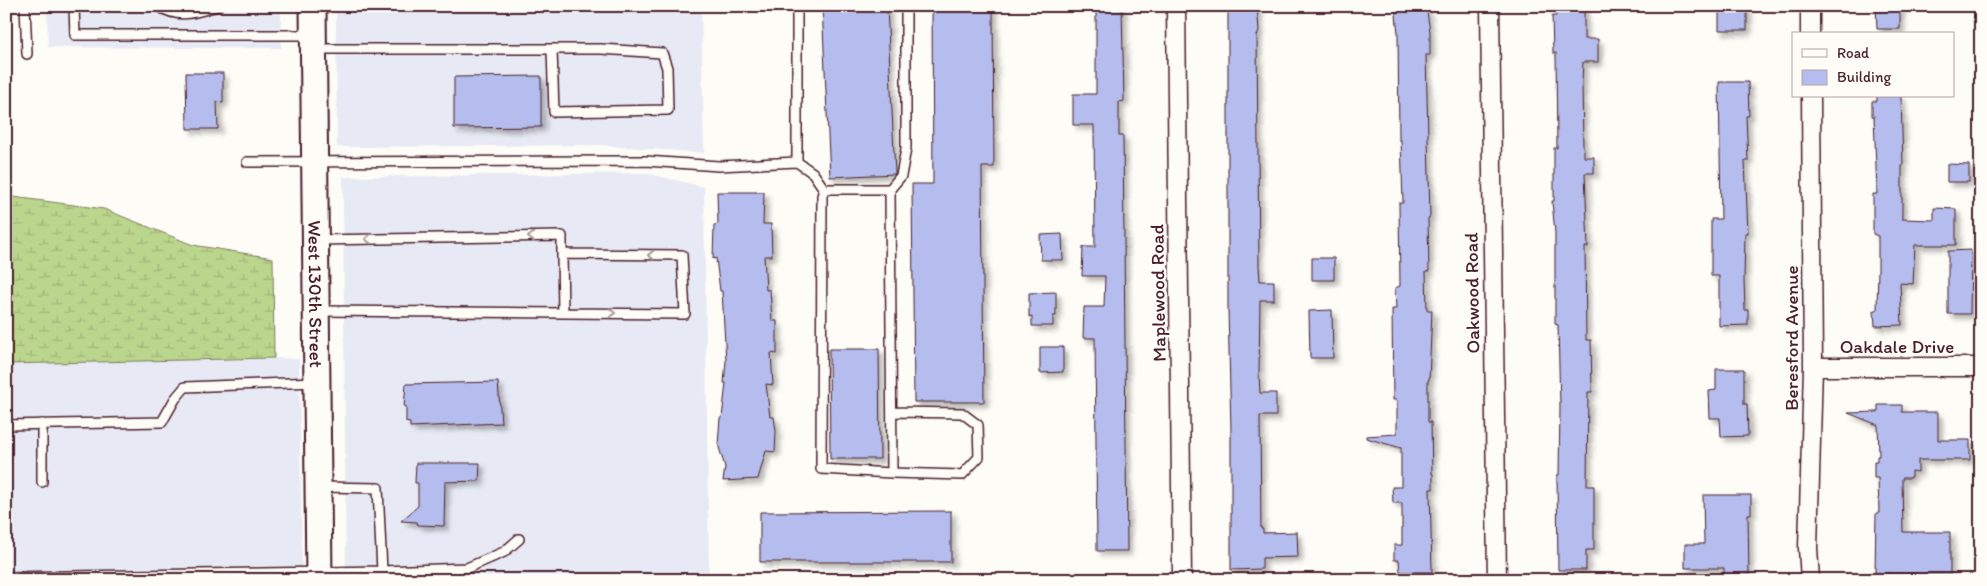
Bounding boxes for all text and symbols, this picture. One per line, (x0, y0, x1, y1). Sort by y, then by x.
legend (1792, 32, 1954, 98)
text: Road (1837, 44, 1870, 62)
text: Building (1837, 68, 1891, 86)
street label: West 130th Street (304, 220, 328, 368)
street label: Maplewood Road (1145, 224, 1171, 362)
one-way arrow (527, 232, 534, 242)
street label: Oakwood Road (1459, 232, 1485, 354)
one-way arrow (364, 234, 372, 244)
one-way arrow (647, 250, 655, 260)
street label: Beresford Avenue (1780, 265, 1803, 411)
one-way arrow (608, 308, 616, 318)
street label: Oakdale Drive (1840, 335, 1954, 358)

